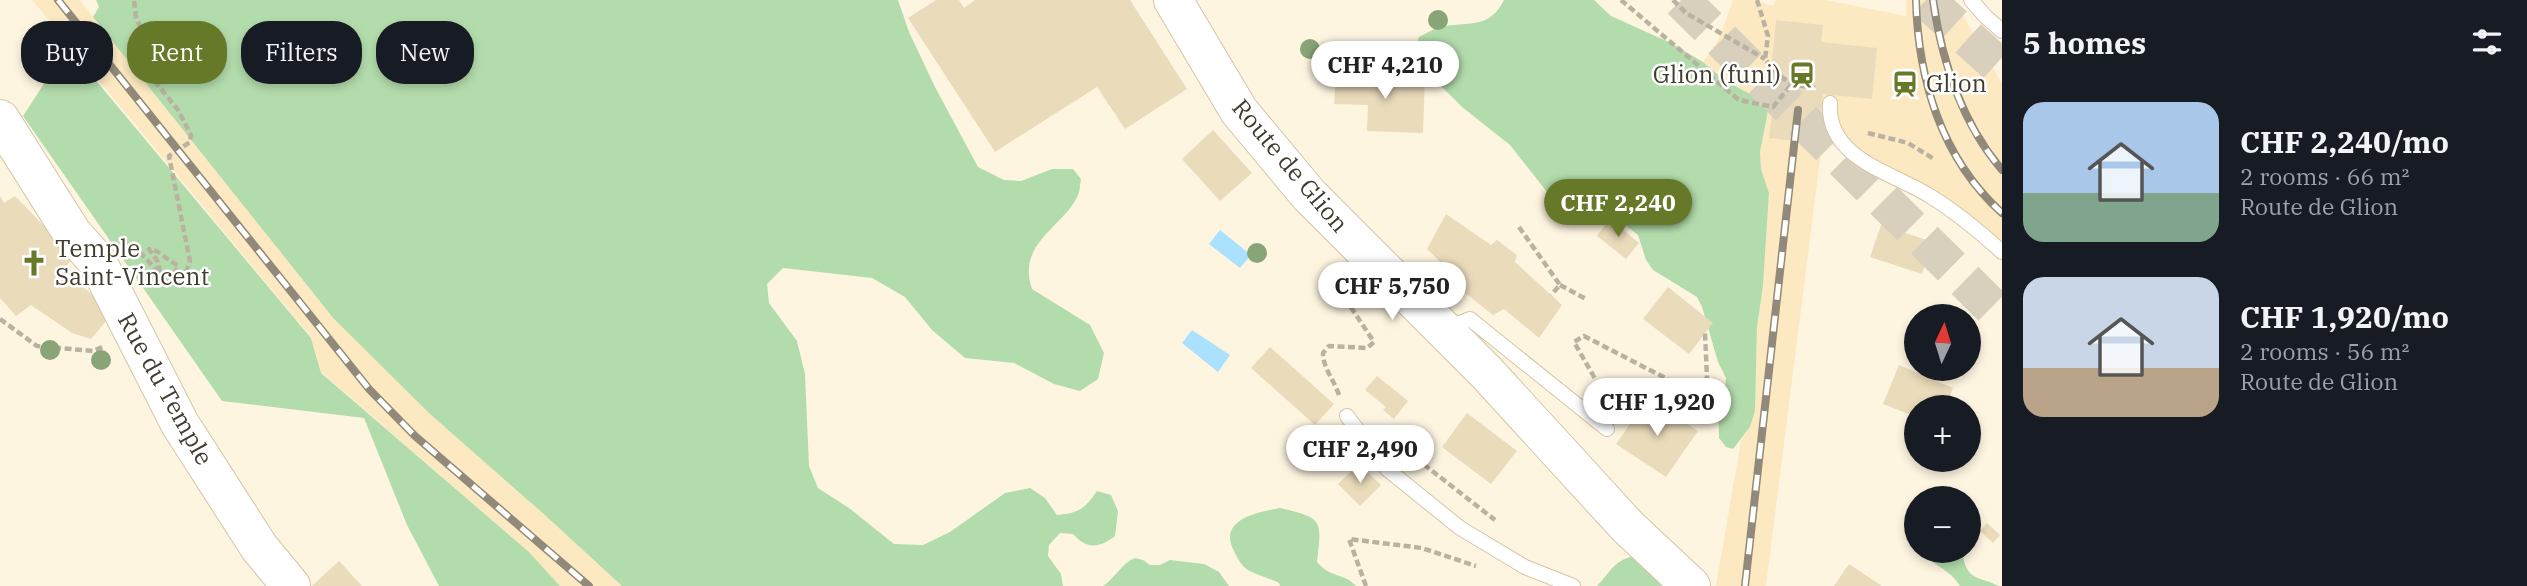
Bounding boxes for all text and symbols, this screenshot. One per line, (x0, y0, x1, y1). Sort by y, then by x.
chip: Buy (21, 21, 113, 84)
chip: Rent (127, 21, 227, 84)
chip: Filters (241, 21, 362, 84)
chip: New (376, 21, 474, 84)
text: 5 homes (2023, 23, 2146, 62)
icon: filters (2468, 23, 2506, 61)
pin: CHF 4,210 (1305, 42, 1465, 101)
text: CHF 4,210 (1327, 49, 1443, 79)
place label: Glion (funi) (1653, 58, 1781, 90)
station icon: Glion (funi) (1787, 60, 1817, 90)
place label: Glion (1926, 67, 1987, 99)
station icon: Glion (1890, 69, 1920, 99)
street label: Route de Glion (1225, 92, 1356, 239)
text: CHF 2,240/mo (2240, 122, 2449, 161)
icon: home (2079, 130, 2163, 214)
text: 2 rooms · 66 m² (2240, 161, 2410, 191)
pin: CHF 2,240 (1538, 180, 1698, 239)
text: CHF 2,240 (1560, 187, 1676, 217)
text: Route de Glion (2240, 191, 2398, 221)
place label: Temple Saint-Vincent (55, 232, 209, 292)
church icon: Temple Saint-Vincent (19, 248, 49, 278)
pin: CHF 5,750 (1312, 262, 1472, 322)
text: CHF 5,750 (1334, 270, 1450, 300)
text: CHF 1,920/mo (2240, 297, 2449, 336)
north arrow (1904, 304, 1981, 382)
map controls (1904, 304, 1981, 563)
icon: home (2079, 305, 2163, 389)
street label: Rue du Temple (111, 307, 221, 470)
text: 2 rooms · 56 m² (2240, 336, 2410, 366)
text: Route de Glion (2240, 366, 2398, 396)
pin: CHF 1,920 (1577, 378, 1737, 438)
text: CHF 1,920 (1599, 386, 1715, 416)
button: + (1904, 395, 1981, 472)
pin: CHF 2,490 (1280, 426, 1440, 485)
text: CHF 2,490 (1302, 433, 1418, 463)
button: − (1904, 486, 1981, 563)

